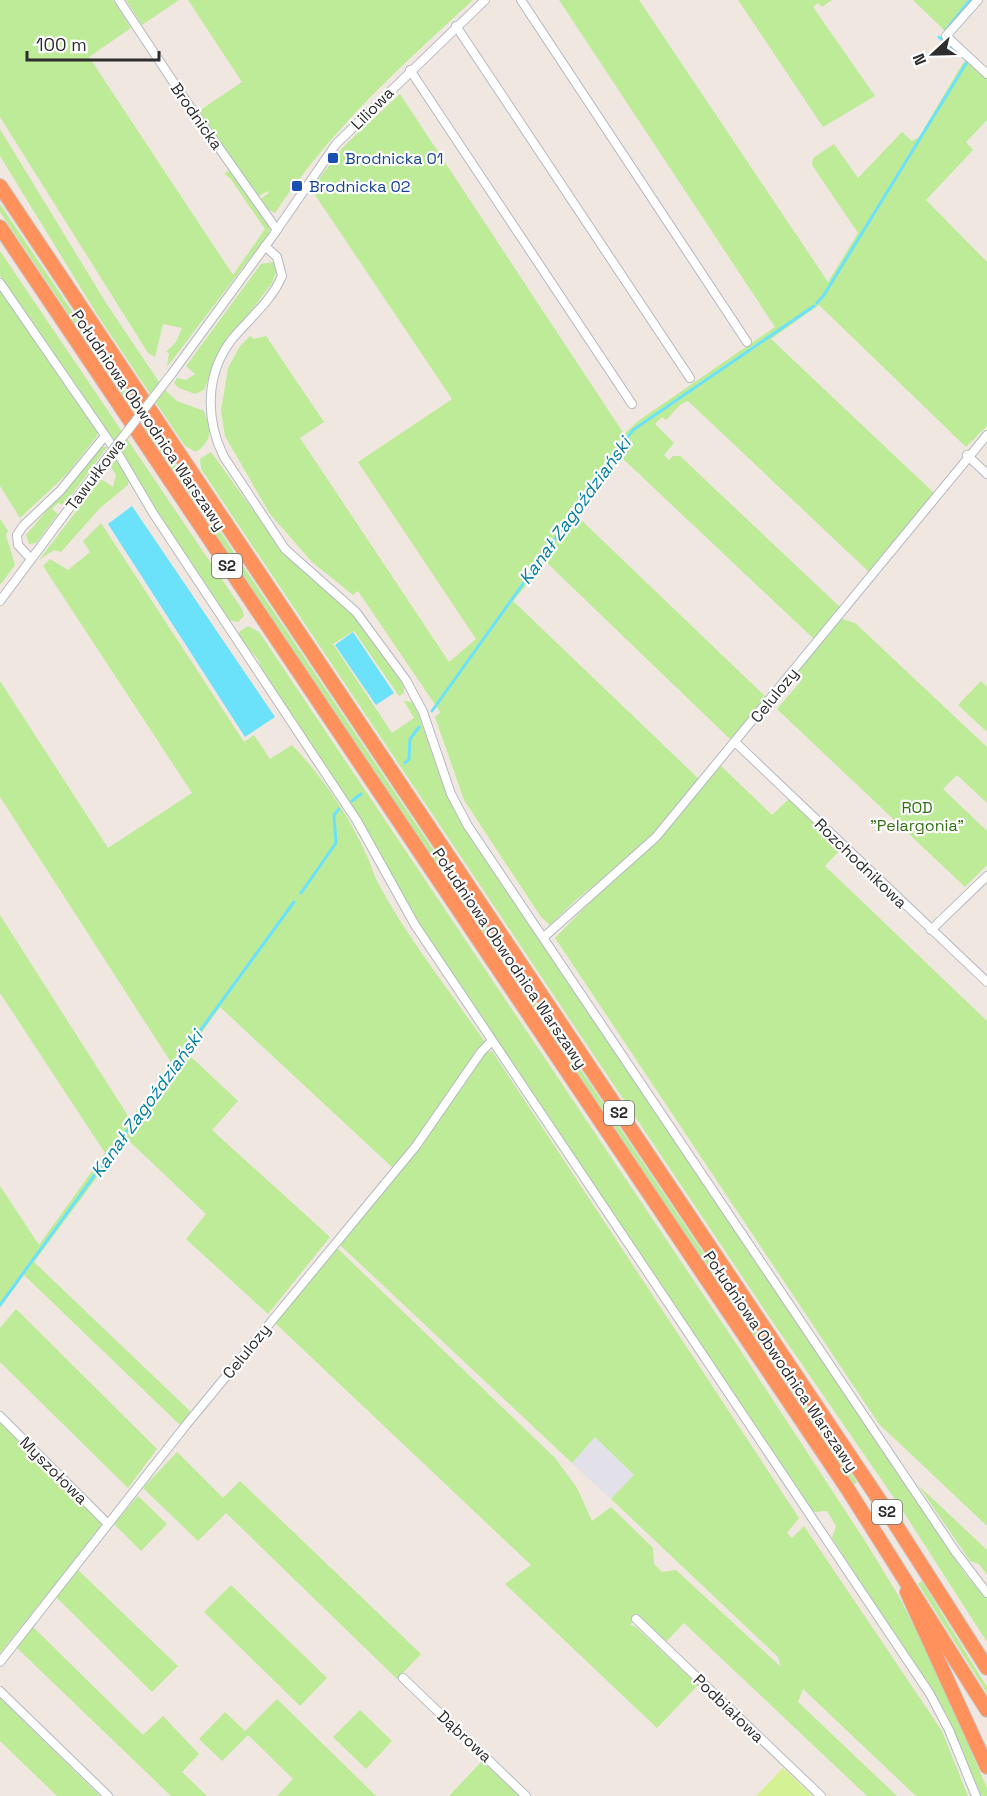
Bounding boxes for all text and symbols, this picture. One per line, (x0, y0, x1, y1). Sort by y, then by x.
scale bar (27, 24, 159, 62)
north arrow (903, 24, 963, 84)
text: 100 m (36, 33, 87, 56)
text: N (908, 51, 931, 68)
street label: Brodnicka (166, 79, 227, 154)
street label: Liliowa (347, 83, 398, 134)
place label: Brodnicka 01 (345, 148, 444, 169)
marker: Brodnicka 01 (326, 151, 340, 165)
place label: Brodnicka 02 (309, 176, 410, 197)
marker: Brodnicka 02 (290, 179, 304, 193)
street label: Południowa Obwodnica Warszawy (67, 306, 231, 535)
water label: Kanał Zagoździański (514, 431, 637, 589)
street label: Tawułkowa (61, 434, 129, 515)
road number: S2 (212, 554, 242, 578)
street label: Celulozy (746, 663, 803, 727)
park label: ROD "Pelargonia" (870, 797, 964, 836)
street label: Rozchodnikowa (810, 814, 911, 913)
street label: Południowa Obwodnica Warszawy (428, 844, 592, 1073)
water label: Kanał Zagoździański (86, 1024, 209, 1182)
road number: S2 (604, 1101, 634, 1125)
street label: Południowa Obwodnica Warszawy (699, 1247, 863, 1476)
street label: Celulozy (218, 1319, 275, 1383)
street label: Myszołowa (15, 1432, 92, 1509)
road number: S2 (872, 1500, 902, 1524)
street label: Podbiałowa (689, 1669, 768, 1747)
street label: Dąbrowa (433, 1706, 496, 1767)

